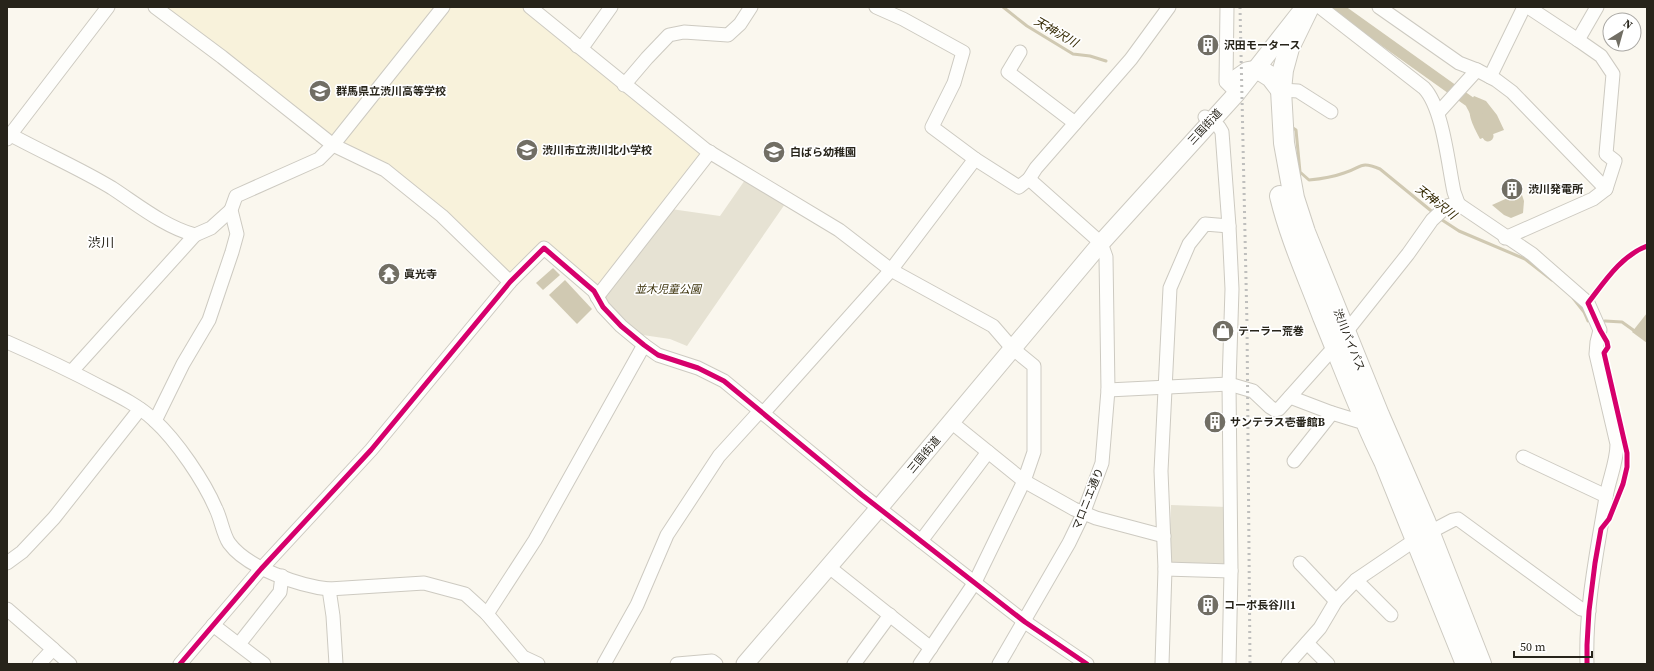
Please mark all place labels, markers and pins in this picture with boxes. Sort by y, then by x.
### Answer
building icon: 沢田モータース [1195,32,1221,58]
place label: 沢田モータース [1224,38,1300,53]
school or university icon: 群馬県立渋川高等学校 [307,78,333,104]
place label: 群馬県立渋川高等学校 [336,84,446,99]
school or university icon: 渋川市立渋川北小学校 [514,137,540,163]
school or university icon: 白ばら幼稚園 [761,139,787,165]
place label: 渋川市立渋川北小学校 [542,143,652,158]
place label: 白ばら幼稚園 [790,145,856,160]
building icon: 渋川発電所 [1499,176,1525,202]
place label: 渋川発電所 [1528,182,1583,197]
temple icon: 眞光寺 [376,261,402,287]
place label: 眞光寺 [404,267,437,282]
shop icon: テーラー荒巻 [1210,318,1236,344]
place label: テーラー荒巻 [1238,324,1304,339]
building icon: サンテラス壱番館B [1202,409,1228,435]
place label: サンテラス壱番館B [1230,415,1325,430]
building icon: コーポ長谷川1 [1195,592,1221,618]
place label: コーポ長谷川1 [1224,598,1296,613]

